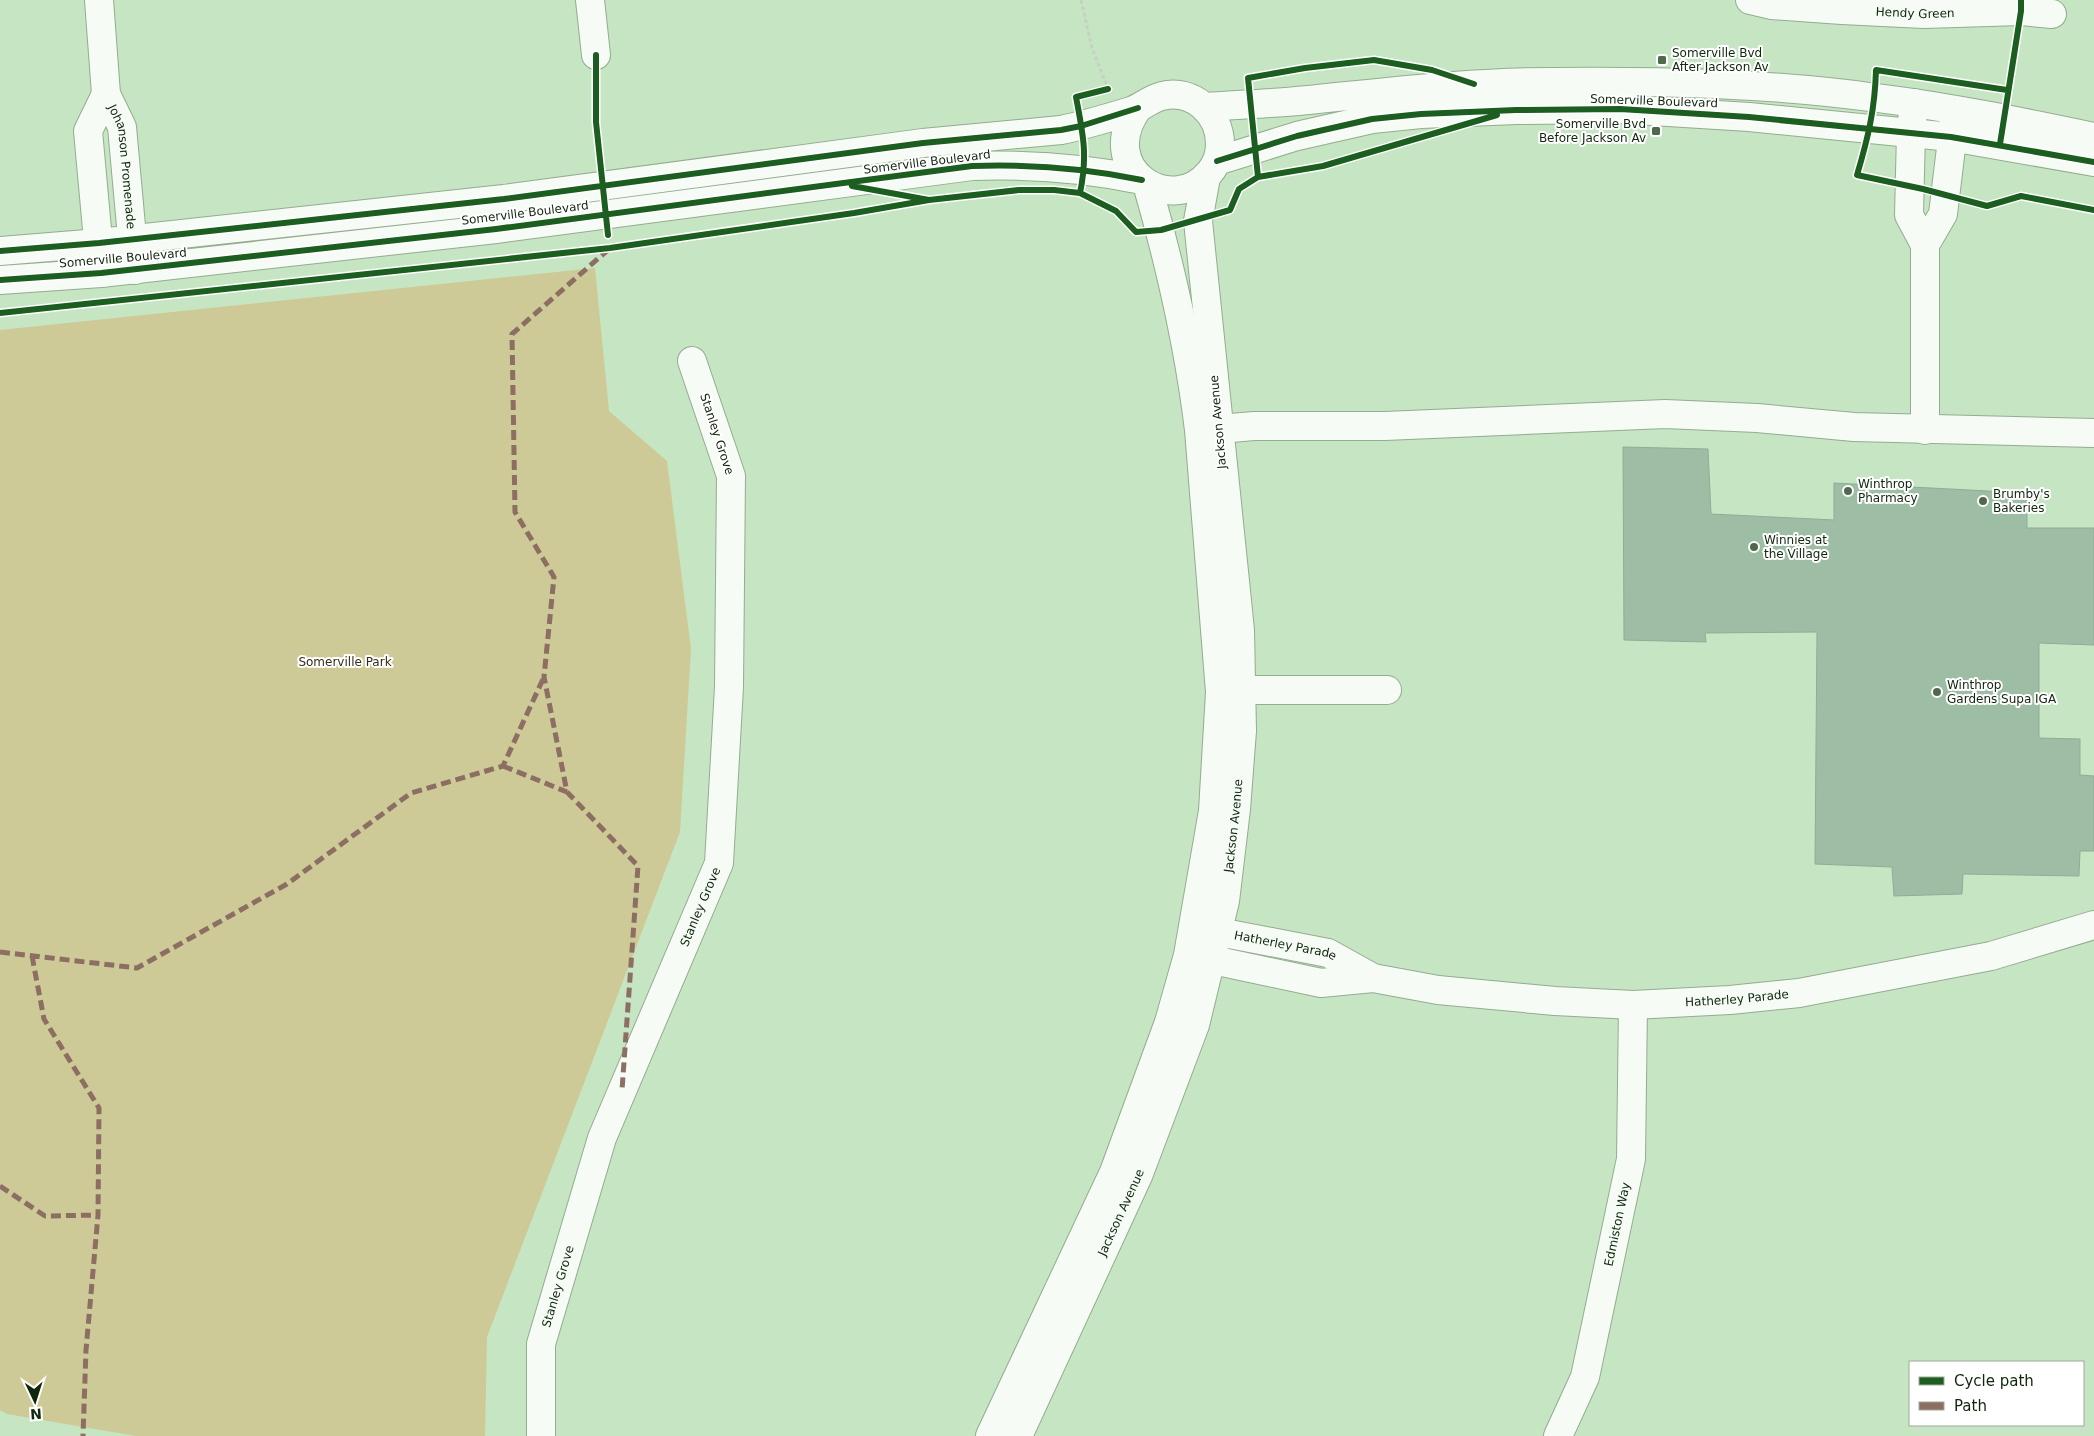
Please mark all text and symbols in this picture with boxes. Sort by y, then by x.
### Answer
street label: Hendy Green [1875,5,1955,21]
place label: Somerville Bvd After Jackson Av [1672,46,1769,74]
marker: Somerville Bvd After Jackson Av [1656,54,1668,66]
street label: Somerville Boulevard [1590,92,1718,110]
street label: Johanson Promenade [105,101,138,230]
place label: Somerville Bvd Before Jackson Av [1539,117,1646,145]
marker: Somerville Bvd Before Jackson Av [1650,125,1662,137]
street label: Somerville Boulevard [863,147,991,177]
street label: Somerville Boulevard [461,198,589,228]
street label: Somerville Boulevard [59,245,187,271]
street label: Jackson Avenue [1207,375,1229,470]
street label: Stanley Grove [697,392,737,476]
place label: Winthrop Pharmacy [1858,477,1918,505]
marker: Winthrop Pharmacy [1842,485,1854,497]
place label: Brumby's Bakeries [1993,487,2050,515]
marker: Brumby's Bakeries [1977,495,1989,507]
place label: Winnies at the Village [1764,533,1828,561]
marker: Winnies at the Village [1748,541,1760,553]
park label: Somerville Park [298,655,392,669]
place label: Winthrop Gardens Supa IGA [1947,678,2057,706]
marker: Winthrop Gardens Supa IGA [1931,686,1943,698]
street label: Jackson Avenue [1221,778,1245,874]
street label: Stanley Grove [677,865,723,949]
street label: Hatherley Parade [1233,928,1339,963]
street label: Hatherley Parade [1685,987,1790,1009]
street label: Jackson Avenue [1095,1167,1147,1259]
street label: Edmiston Way [1602,1181,1633,1268]
street label: Stanley Grove [539,1244,577,1329]
legend [1909,1361,2084,1426]
text: Cycle path [1954,1372,2034,1390]
north arrow [10,1376,60,1426]
text: Path [1954,1397,1987,1415]
text: N [30,1406,42,1422]

